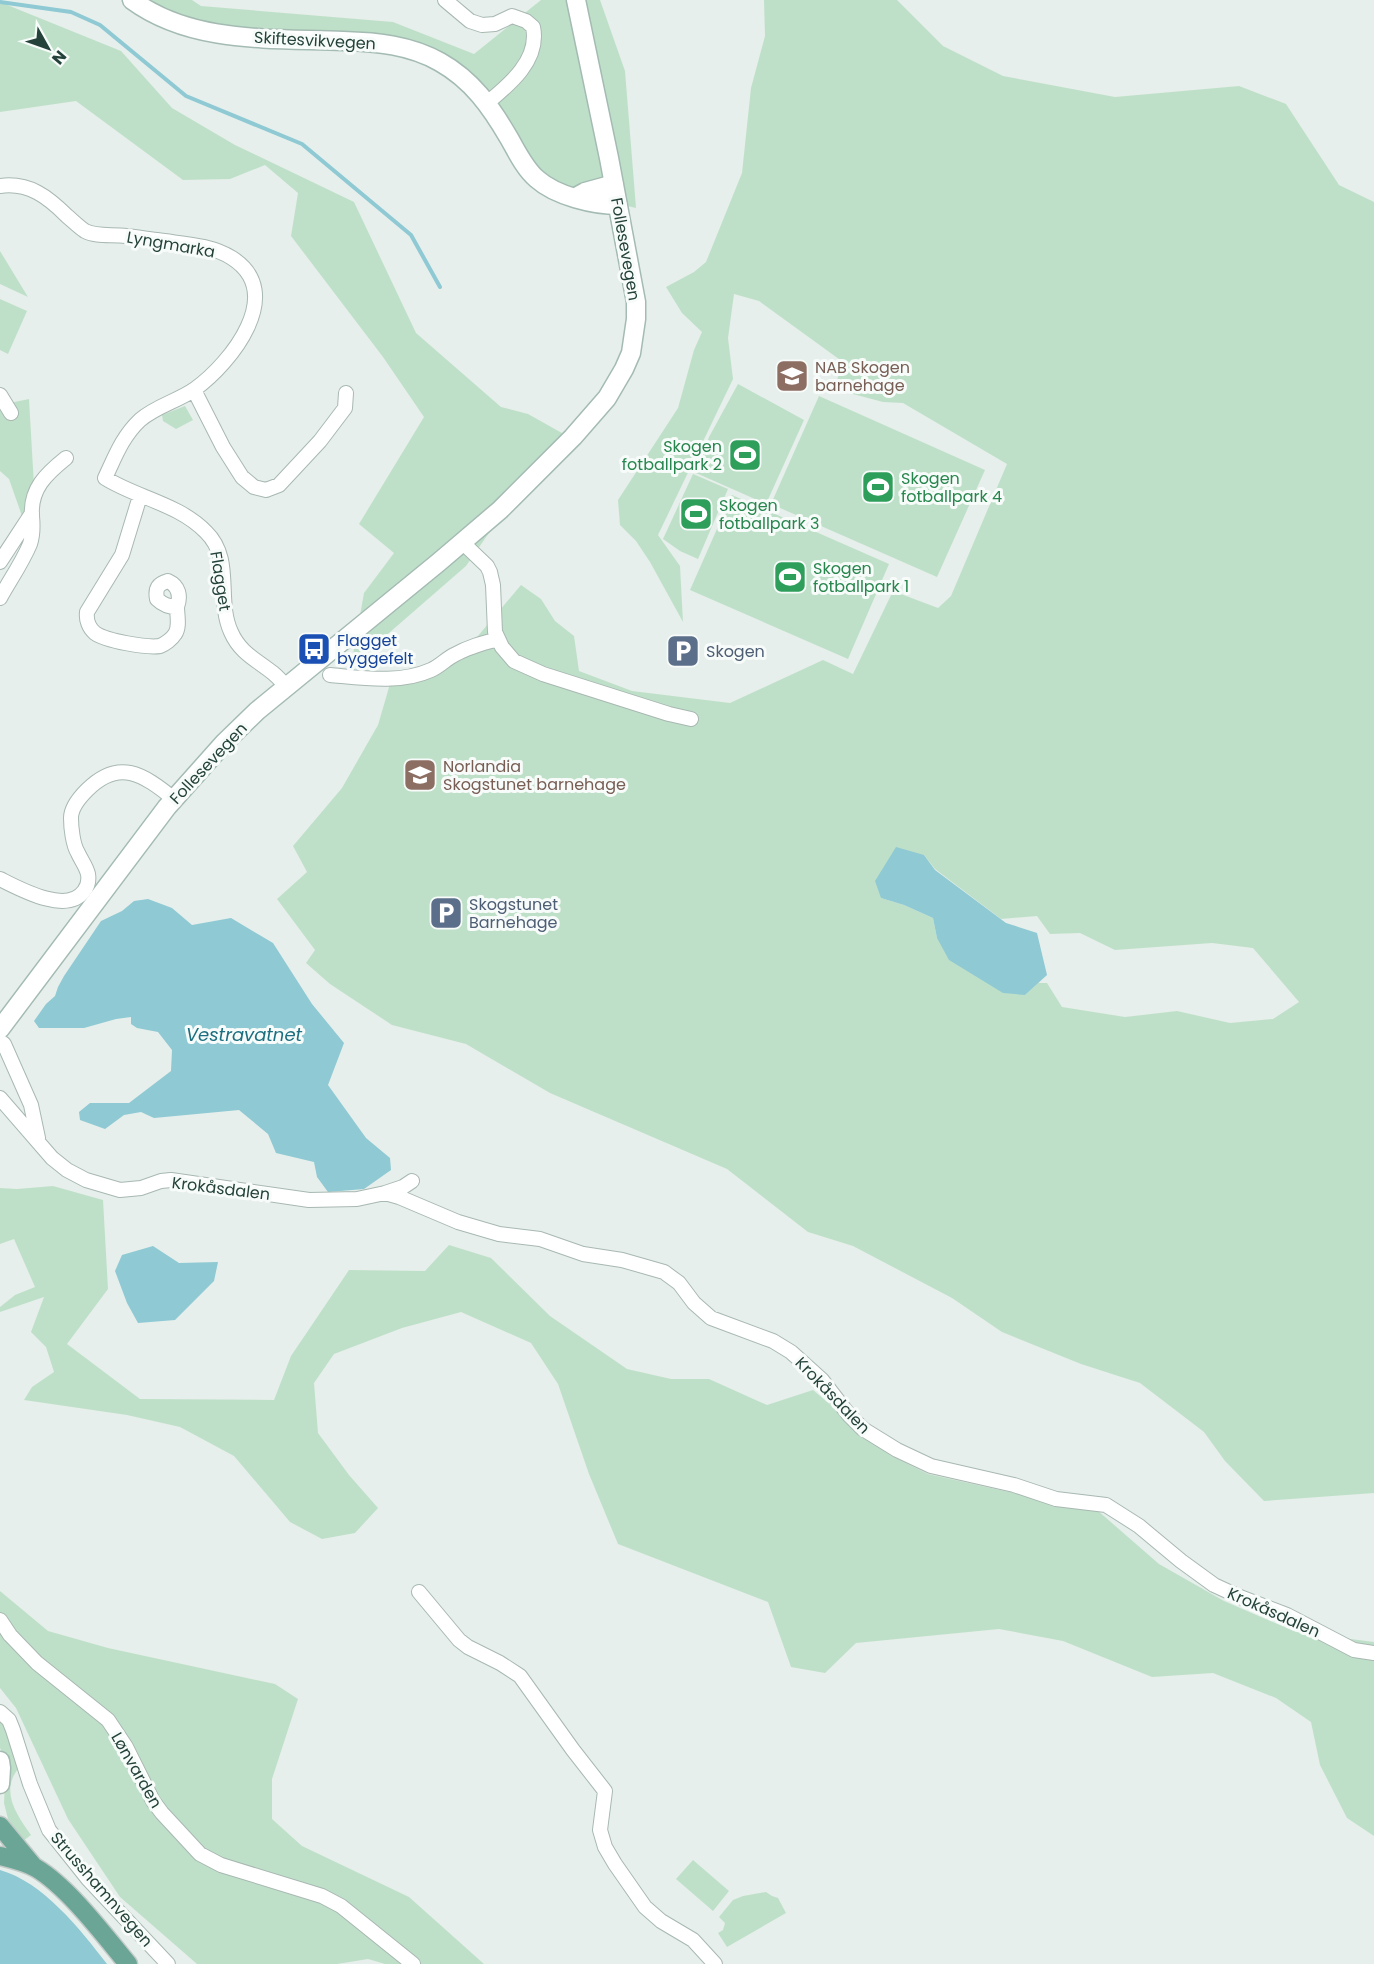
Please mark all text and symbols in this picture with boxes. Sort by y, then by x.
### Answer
north arrow [18,18,78,78]
street label: Skiftesvikvegen [253,26,376,55]
text: N [46,45,72,69]
street label: Follesevegen [605,196,646,302]
street label: Lyngmarka [125,225,217,264]
place label: NAB Skogen barnehage [815,356,910,397]
school or university icon: NAB Skogen barnehage [774,358,810,394]
place label: Skogen fotballpark 2 [622,435,722,476]
sports icon: Skogen fotballpark 2 [727,437,763,473]
place label: Skogen fotballpark 4 [901,467,1002,508]
sports icon: Skogen fotballpark 4 [860,469,896,505]
place label: Skogen fotballpark 3 [719,494,819,535]
sports icon: Skogen fotballpark 3 [678,496,714,532]
street label: Flagget [204,550,237,613]
place label: Skogen fotballpark 1 [813,557,909,598]
sports icon: Skogen fotballpark 1 [772,559,808,595]
place label: Flagget byggefelt [337,629,413,670]
bus stop icon: Flagget byggefelt [296,631,332,667]
parking icon: Skogen [665,633,701,669]
place label: Skogen [706,640,765,663]
street label: Follesevegen [164,717,252,809]
place label: Norlandia Skogstunet barnehage [443,755,626,796]
school or university icon: Norlandia Skogstunet barnehage [402,757,438,793]
place label: Skogstunet Barnehage [469,893,558,934]
parking icon: Skogstunet Barnehage [428,895,464,931]
water label: Vestravatnet [186,1022,303,1047]
street label: Krokåsdalen [170,1171,271,1206]
street label: Krokåsdalen [790,1352,875,1439]
street label: Krokåsdalen [1224,1582,1324,1643]
street label: Lønvarden [106,1728,168,1812]
street label: Strusshamnvegen [45,1827,158,1952]

